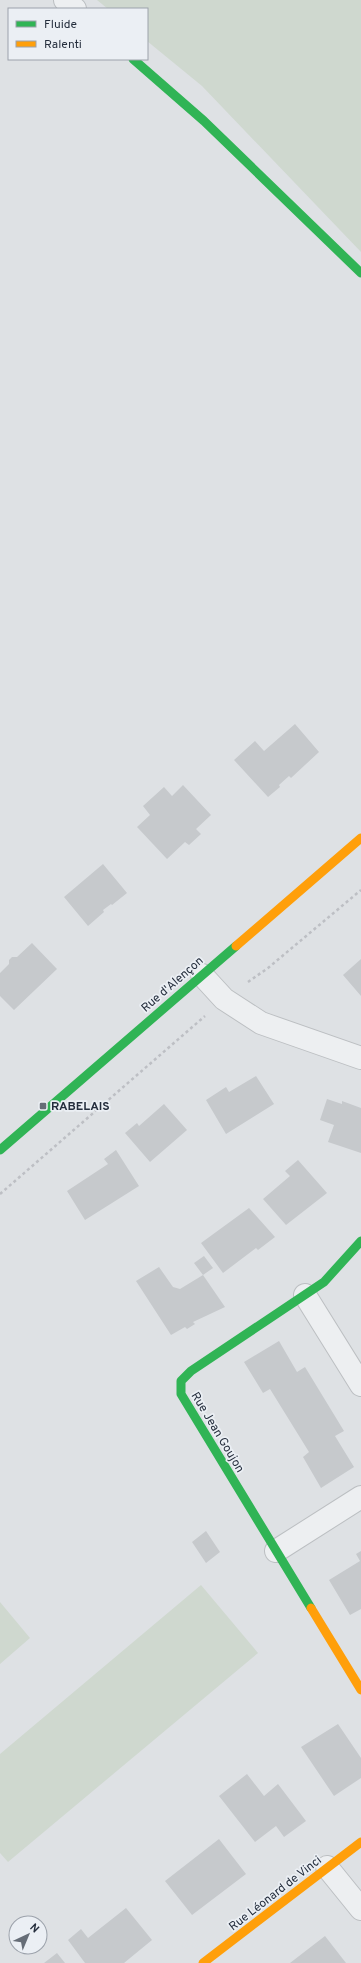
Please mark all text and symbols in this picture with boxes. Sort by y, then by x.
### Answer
legend [8,8,148,60]
text: Fluide [44,17,77,33]
text: Ralenti [44,37,82,53]
street label: Rue d'Alençon [138,953,207,1016]
place label: RABELAIS [51,1099,110,1115]
marker: RABELAIS [38,1101,48,1111]
street label: Rue Jean Goujon [187,1389,248,1476]
street label: Rue Léonard de Vinci [226,1853,325,1935]
north arrow [8,1915,48,1955]
text: N [27,1921,42,1936]

